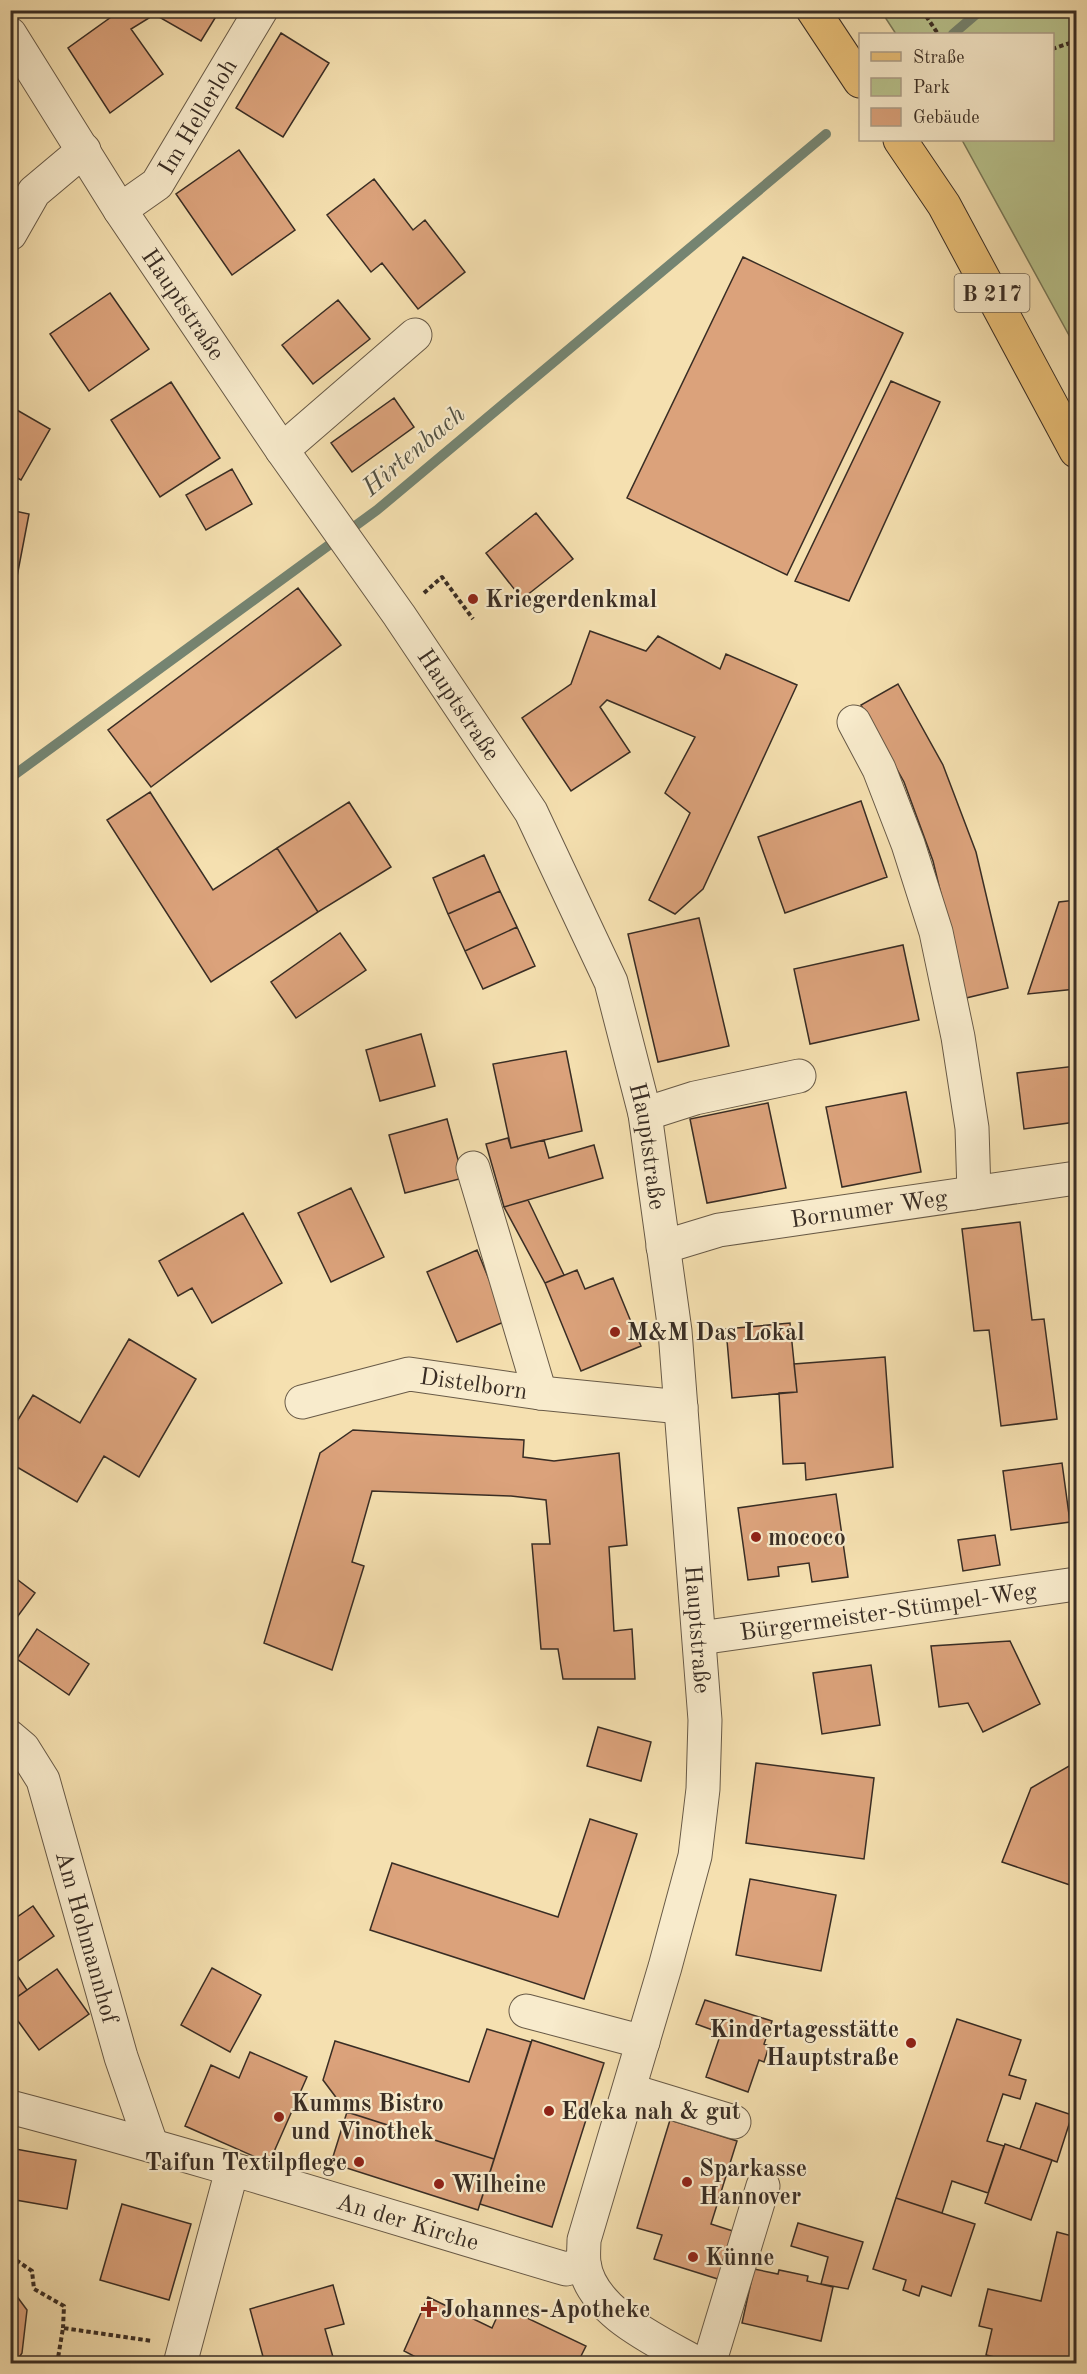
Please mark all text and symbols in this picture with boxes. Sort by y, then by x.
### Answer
legend [859,33,1054,141]
text: Straße [913,49,964,67]
street label: Im Hellerloh [155,55,243,180]
text: Park [913,79,950,97]
text: Gebäude [913,109,980,127]
street label: Hauptstraße [136,245,228,365]
road number: B 217 [954,274,1030,312]
water label: Hirtenbach [357,401,471,502]
place label: Kriegerdenkmal [485,589,657,613]
marker: Kriegerdenkmal [466,592,480,606]
street label: Hauptstraße [411,645,503,766]
street label: Hauptstraße [623,1080,668,1212]
street label: Bornumer Weg [789,1187,949,1233]
place label: M&M Das Lokal [627,1322,805,1346]
marker: M&M Das Lokal [608,1325,622,1339]
street label: Distelborn [418,1366,529,1405]
place label: mococo [768,1527,846,1551]
marker: mococo [749,1530,763,1544]
street label: Hauptstraße [679,1564,713,1695]
street label: Bürgermeister-Stümpel-Weg [738,1580,1038,1646]
street label: Am Hohmannhof [50,1849,121,2028]
place label: Kindertagesstätte Hauptstraße [709,2019,899,2071]
marker: Kindertagesstätte Hauptstraße [904,2036,918,2050]
place label: Kumms Bistro und Vinothek [291,2093,444,2145]
place label: Edeka nah & gut [561,2101,741,2125]
marker: Edeka nah & gut [542,2104,556,2118]
marker: Kumms Bistro und Vinothek [272,2110,286,2124]
place label: Taifun Textilpflege [145,2152,347,2176]
marker: Taifun Textilpflege [352,2155,366,2169]
place label: Sparkasse Hannover [699,2158,807,2210]
place label: Wilheine [451,2174,546,2198]
marker: Sparkasse Hannover [680,2175,694,2189]
marker: Wilheine [432,2177,446,2191]
street label: An der Kirche [333,2191,481,2256]
place label: Künne [705,2247,775,2271]
marker: Künne [686,2250,700,2264]
place label: Johannes-Apotheke [441,2299,650,2323]
marker: Johannes-Apotheke [422,2302,436,2316]

